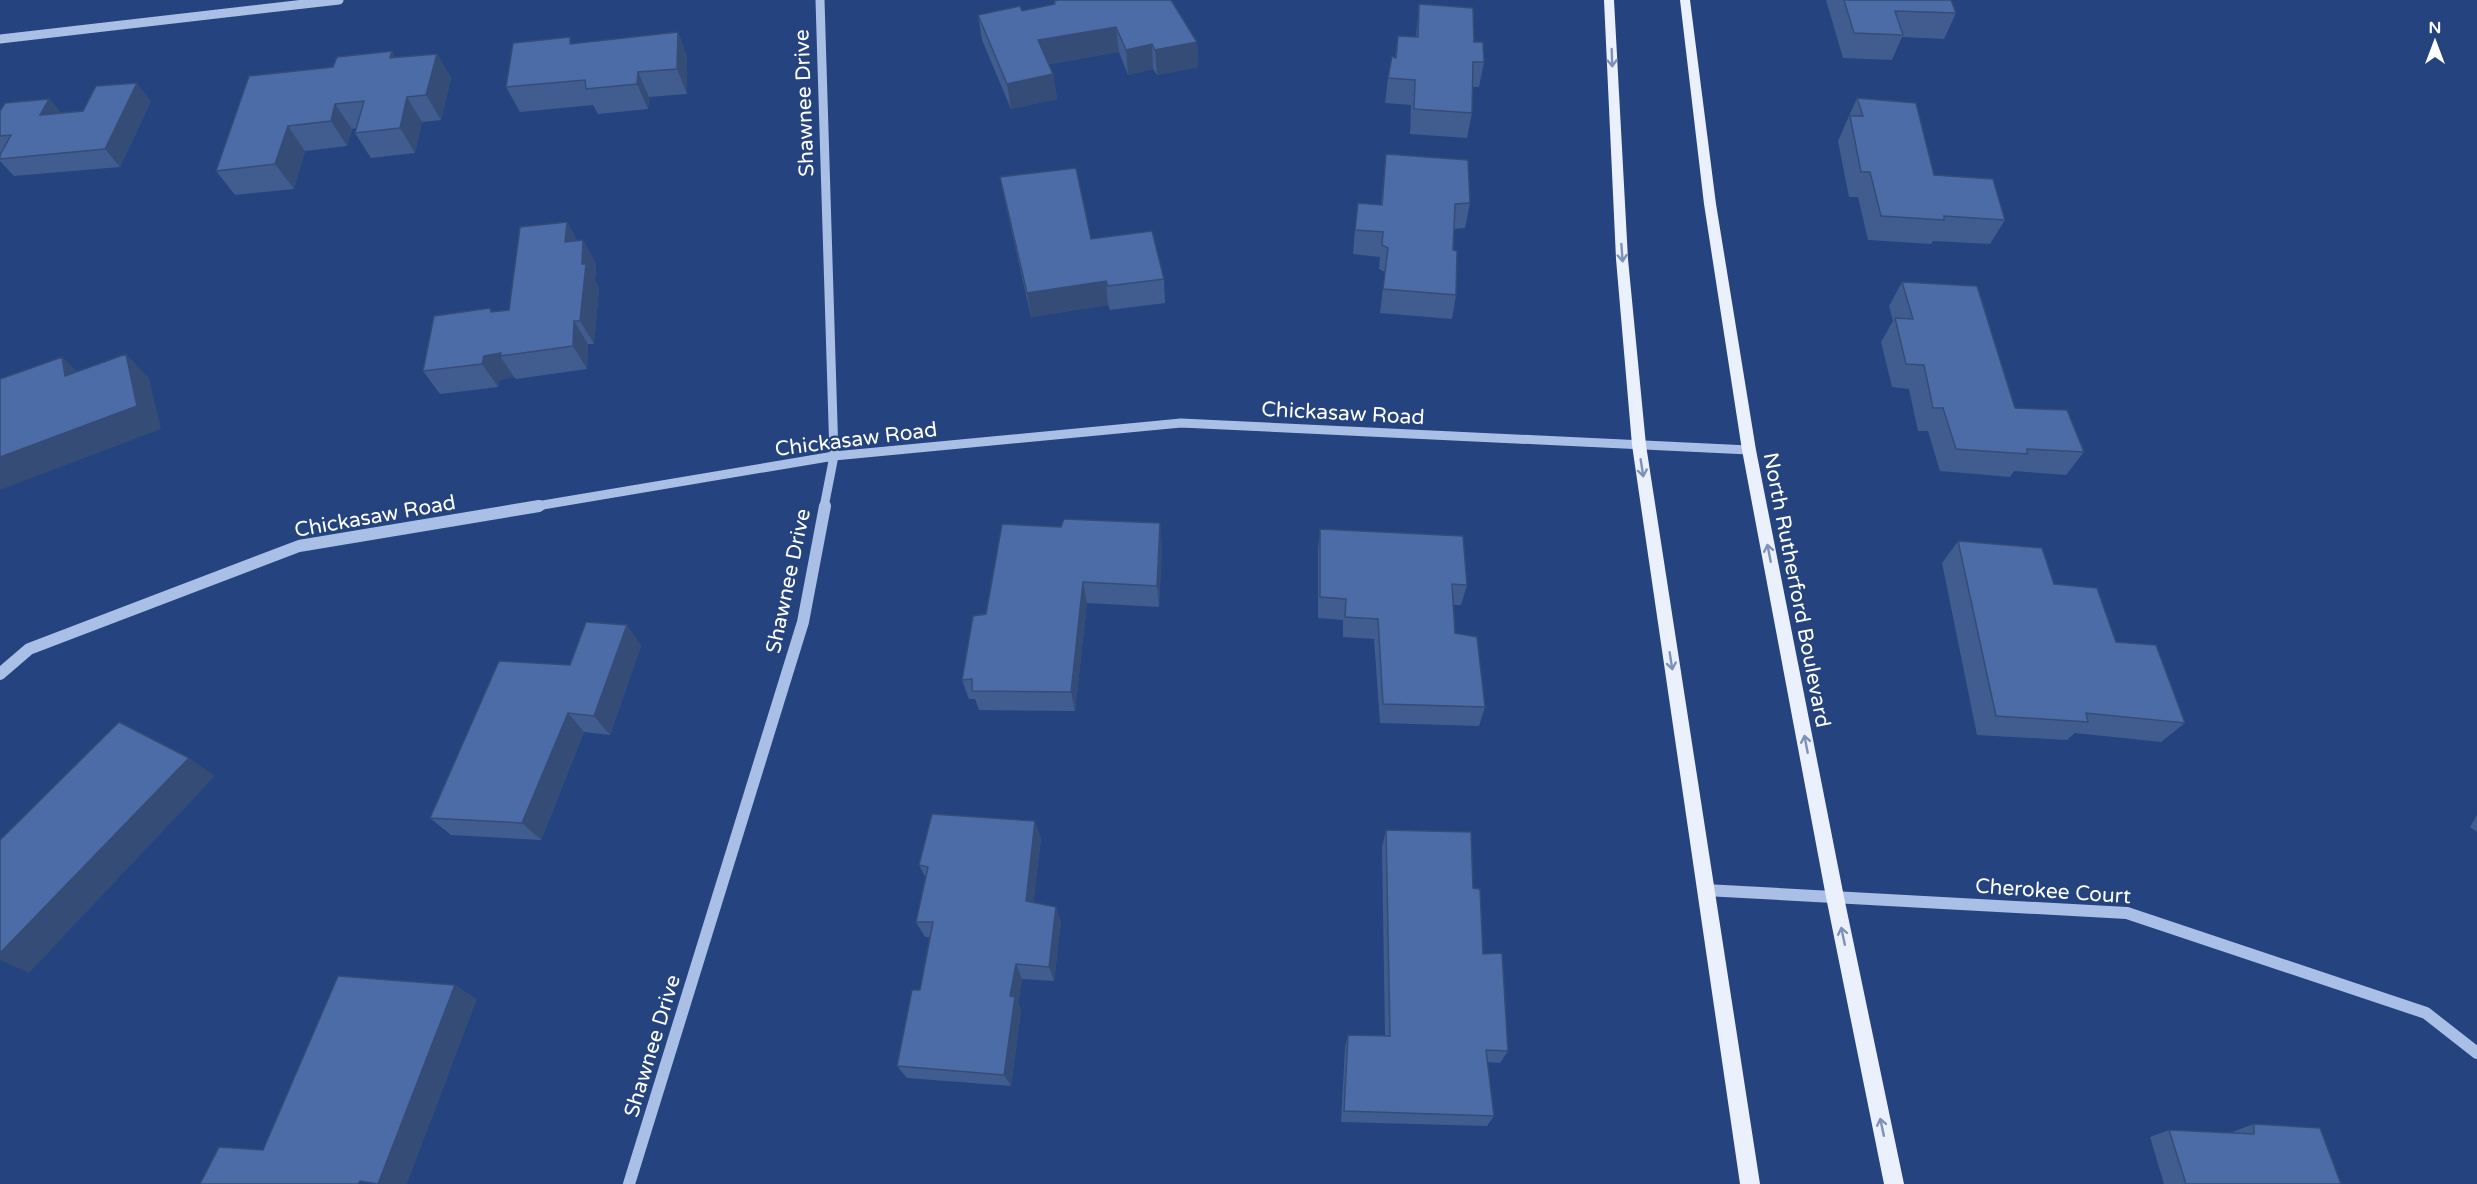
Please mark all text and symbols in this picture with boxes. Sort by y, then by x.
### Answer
north arrow [2405,12,2465,72]
text: N [2429,18,2441,38]
street label: Shawnee Drive [789,29,820,177]
one-way arrow [1606,48,1617,68]
one-way arrow [1617,243,1628,263]
street label: Chickasaw Road [1261,397,1425,430]
street label: Chickasaw Road [773,417,939,462]
street label: North Rutherford Boulevard [1758,450,1835,730]
one-way arrow [1637,458,1648,478]
street label: Chickasaw Road [292,490,458,543]
street label: Shawnee Drive [761,506,816,656]
one-way arrow [1763,543,1774,563]
one-way arrow [1666,651,1677,670]
one-way arrow [1800,735,1811,755]
street label: Cherokee Court [1974,874,2132,909]
one-way arrow [1837,926,1848,946]
street label: Shawnee Drive [619,972,686,1120]
one-way arrow [1876,1117,1887,1137]

